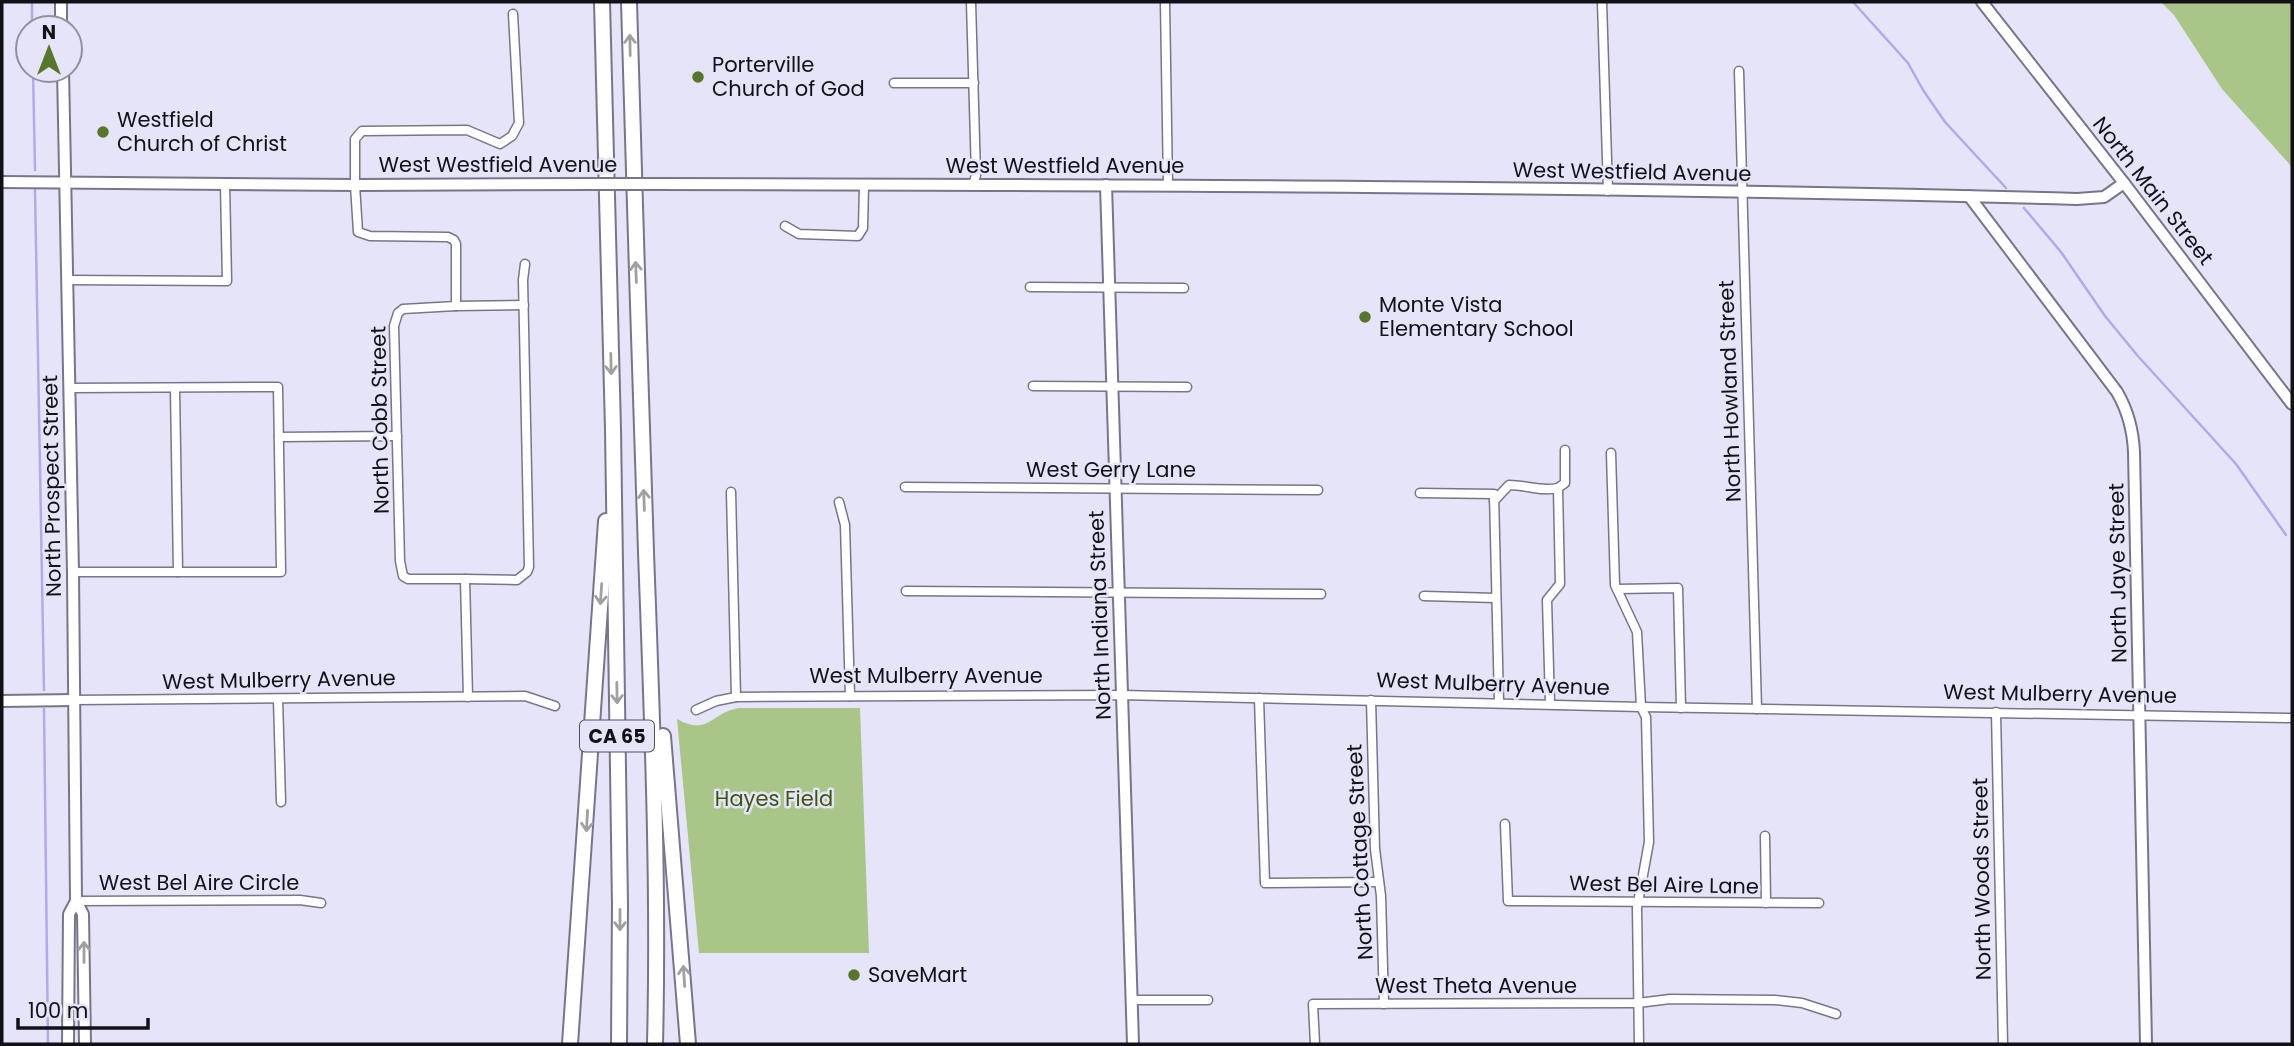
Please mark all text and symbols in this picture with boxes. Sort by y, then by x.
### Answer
north arrow [14,14,84,84]
text: N [42,19,56,46]
one-way arrow [624,34,637,57]
place label: Porterville Church of God [712,50,865,103]
marker: Porterville Church of God [690,69,706,85]
place label: Westfield Church of Christ [117,105,287,158]
street label: North Main Street [2086,111,2220,271]
marker: Westfield Church of Christ [95,124,111,140]
street label: West Westfield Avenue [379,150,617,179]
street label: West Westfield Avenue [946,151,1184,180]
street label: West Westfield Avenue [1512,155,1752,188]
one-way arrow [630,261,643,284]
street label: North Howland Street [1711,280,1748,502]
place label: Monte Vista Elementary School [1379,290,1574,343]
marker: Monte Vista Elementary School [1357,309,1373,325]
street label: North Cobb Street [363,326,396,514]
one-way arrow [605,352,618,375]
street label: North Prospect Street [35,375,68,597]
street label: West Gerry Lane [1026,455,1196,484]
street label: North Jaye Street [2101,483,2134,663]
one-way arrow [638,488,651,511]
street label: North Indiana Street [1081,510,1118,720]
one-way arrow [594,583,607,605]
street label: West Mulberry Avenue [809,661,1043,690]
street label: West Mulberry Avenue [162,663,396,696]
street label: West Mulberry Avenue [1376,665,1610,702]
street label: West Mulberry Avenue [1943,677,2177,710]
one-way arrow [610,681,623,704]
road number: CA 65 [580,720,654,751]
street label: North Cottage Street [1339,743,1380,961]
street label: North Woods Street [1965,778,1998,980]
park label: Hayes Field [715,784,833,813]
one-way arrow [580,810,593,833]
street label: West Bel Aire Circle [99,868,299,897]
street label: West Bel Aire Lane [1569,868,1759,901]
one-way arrow [613,909,627,932]
one-way arrow [77,940,90,963]
place label: SaveMart [868,960,967,989]
one-way arrow [677,965,690,988]
marker: SaveMart [846,967,862,983]
street label: West Theta Avenue [1375,971,1577,1000]
scale bar [18,986,147,1030]
text: 100 m [28,996,88,1025]

